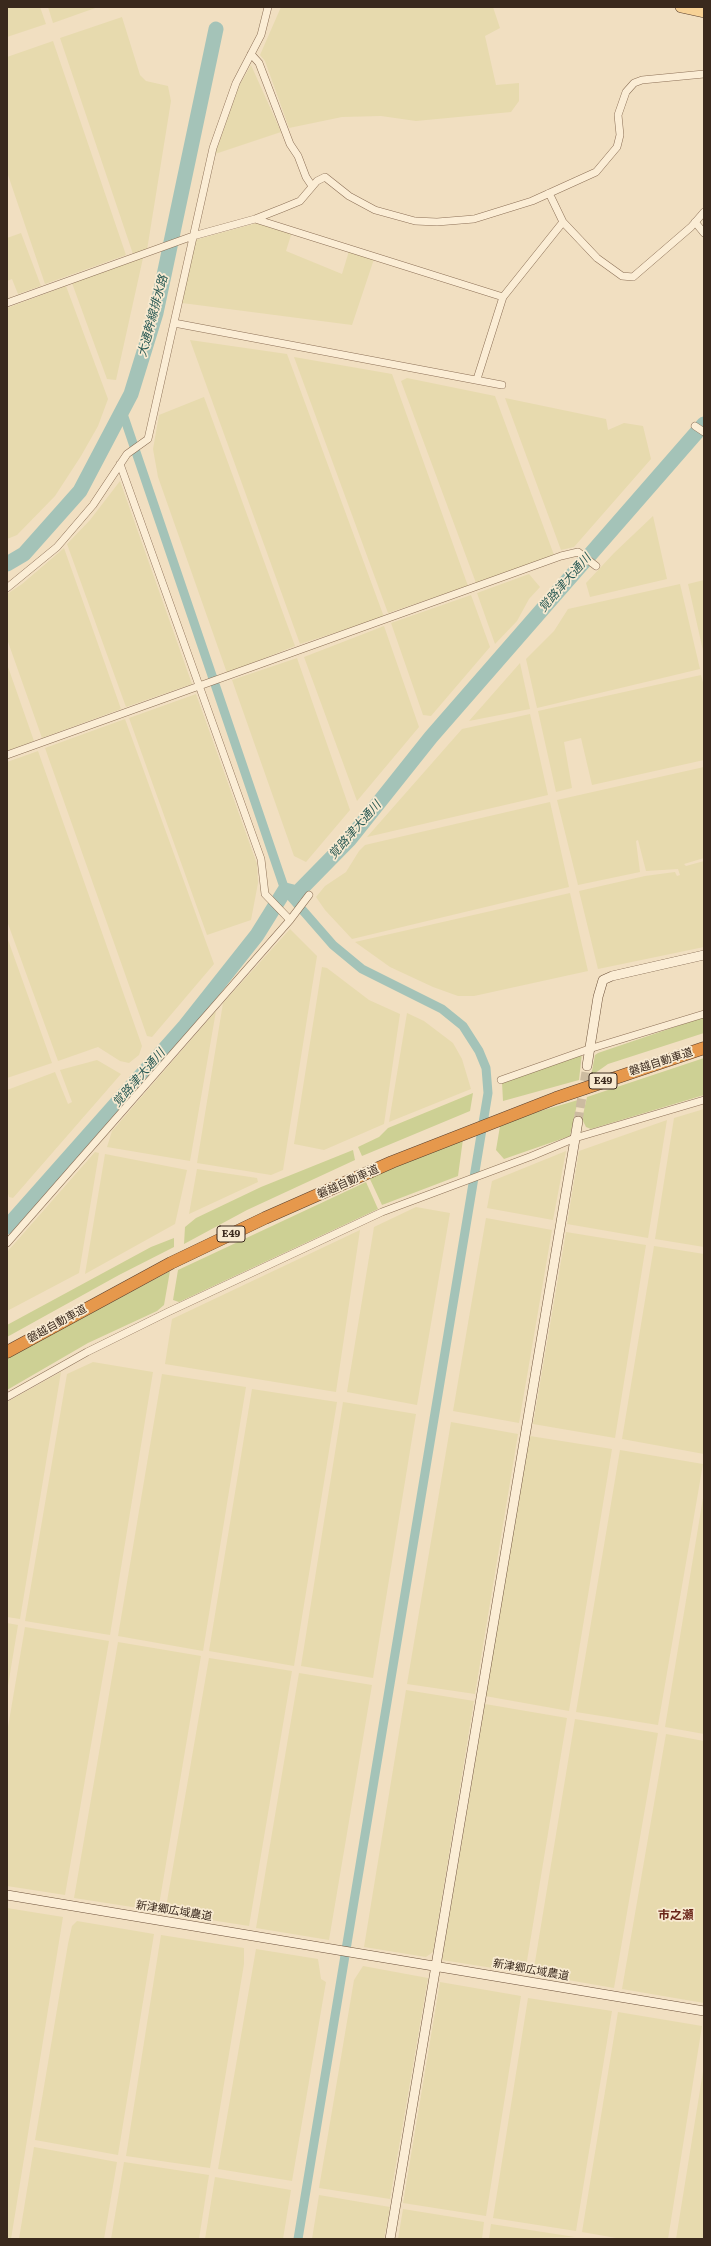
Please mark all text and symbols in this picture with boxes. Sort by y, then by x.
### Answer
water label: 大通幹線排水路 [135,274,171,358]
water label: 覚路津大通川 [536,551,594,615]
water label: 覚路津大通川 [326,798,384,862]
water label: 覚路津大通川 [110,1046,168,1110]
street label: 磐越自動車道 [628,1046,694,1078]
road number: E49 [589,1073,617,1089]
street label: 磐越自動車道 [315,1163,381,1201]
road number: E49 [217,1226,245,1242]
street label: 磐越自動車道 [25,1302,89,1346]
street label: 新津郷広域農道 [135,1898,213,1924]
district label: 市之瀬 [658,1908,694,1922]
street label: 新津郷広域農道 [492,1957,570,1983]

